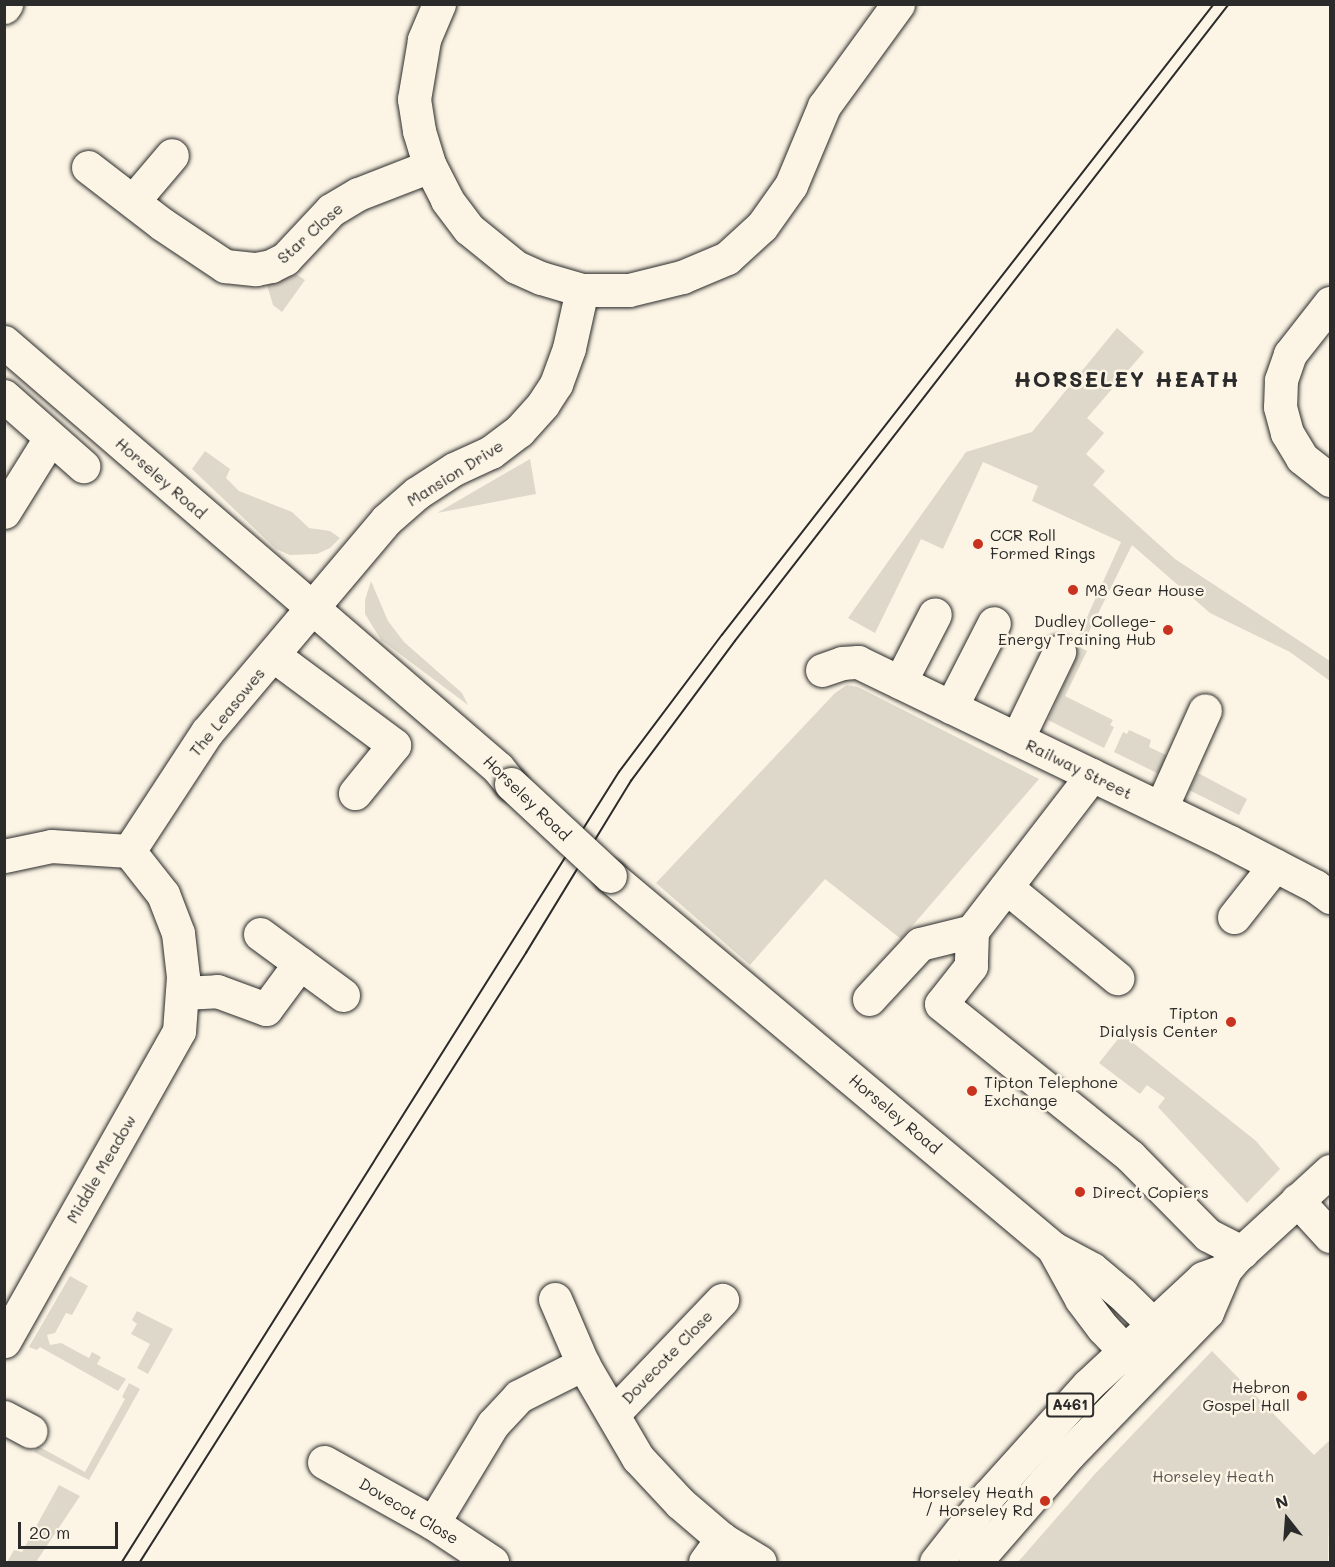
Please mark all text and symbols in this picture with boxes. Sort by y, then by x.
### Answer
street label: Star Close [273,199,347,267]
district label: HORSELEY HEATH [1014,366,1240,392]
street label: Horseley Road [112,433,210,523]
street label: Mansion Drive [403,436,507,510]
place label: CCR Roll Formed Rings [990,525,1095,563]
marker: CCR Roll Formed Rings [971,537,985,551]
place label: M8 Gear House [1085,580,1205,600]
marker: M8 Gear House [1066,583,1080,597]
place label: Dudley College- Energy Training Hub [998,611,1156,649]
marker: Dudley College- Energy Training Hub [1161,623,1175,637]
street label: The Leasowes [185,664,269,760]
street label: Railway Street [1023,735,1135,803]
street label: Horseley Road [479,752,575,844]
place label: Tipton Dialysis Center [1099,1003,1218,1041]
marker: Tipton Dialysis Center [1222,1013,1240,1031]
street label: Horseley Road [845,1070,945,1158]
place label: Tipton Telephone Exchange [984,1072,1118,1110]
marker: Tipton Telephone Exchange [965,1084,979,1098]
street label: Middle Meadow [62,1112,140,1226]
place label: Direct Copiers [1092,1182,1209,1202]
marker: Direct Copiers [1073,1185,1087,1199]
street label: Dovecote Close [618,1306,716,1408]
place label: Hebron Gospel Hall [1203,1377,1290,1415]
marker: Hebron Gospel Hall [1295,1389,1309,1403]
road number: A461 [1046,1393,1094,1417]
park label: Horseley Heath [1152,1466,1274,1486]
street label: Dovecot Close [356,1474,462,1548]
place label: Horseley Heath / Horseley Rd [912,1482,1033,1520]
north arrow [1257,1489,1317,1549]
text: N [1273,1489,1290,1513]
marker: Horseley Heath / Horseley Rd [1038,1494,1052,1508]
scale bar [21,1510,122,1548]
text: 20 m [29,1520,70,1544]

